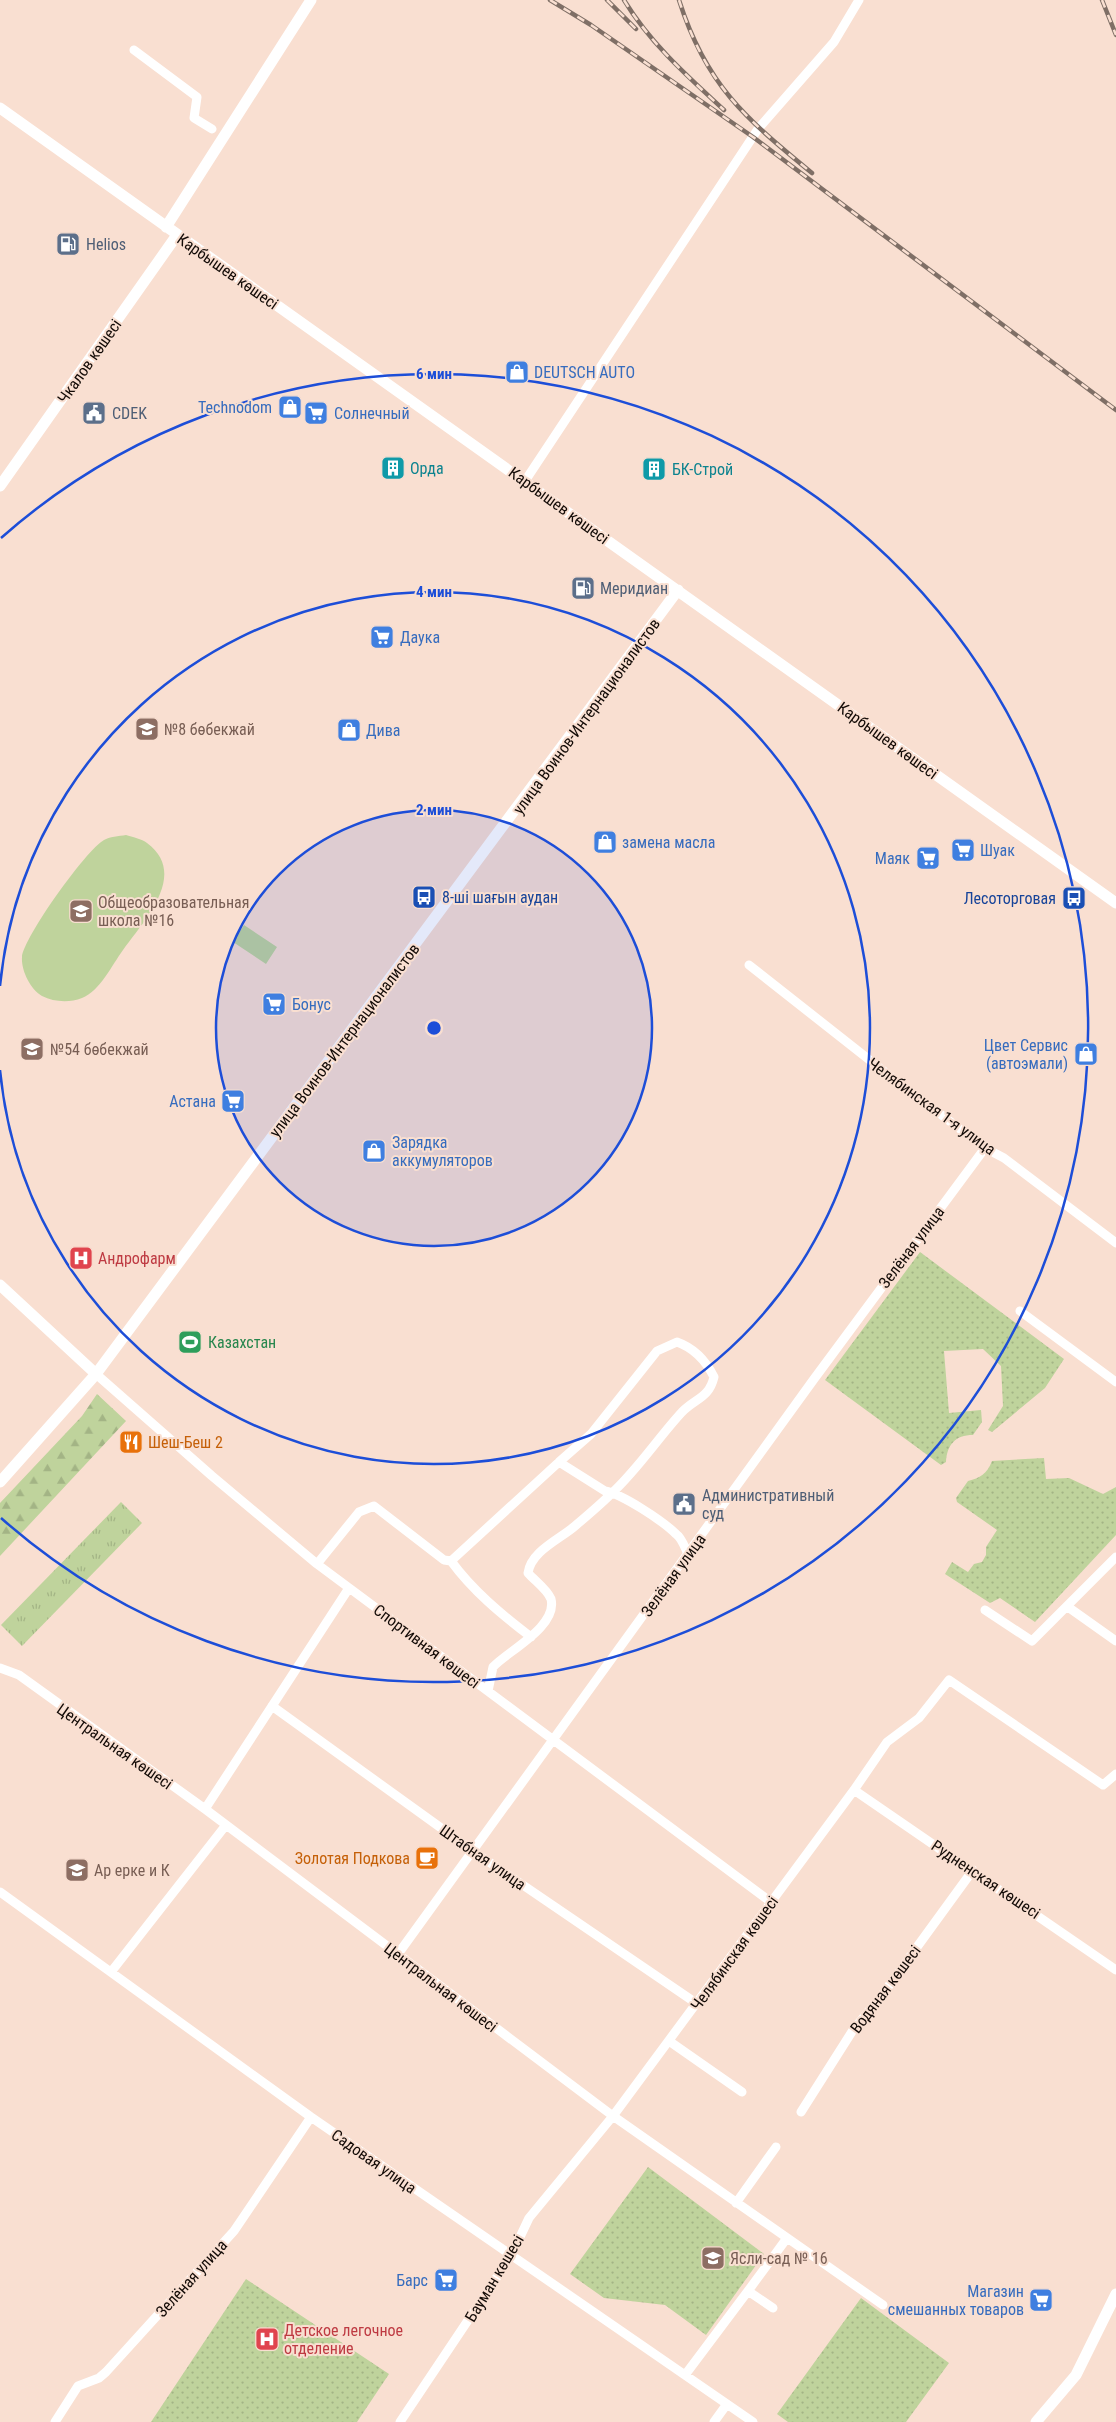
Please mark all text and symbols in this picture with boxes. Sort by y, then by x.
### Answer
street label: Карбышев көшесі [174,229,282,313]
fuel station icon: Helios [55,231,81,257]
place label: Helios [86,235,126,254]
street label: Чкалов көшесі [53,316,125,407]
shop icon: DEUTSCH AUTO [504,359,530,385]
place label: DEUTSCH AUTO [534,363,635,382]
text: 6 мин [416,365,452,383]
shop icon: Technodom [277,394,303,420]
place label: Technodom [198,398,272,417]
public building icon: CDEK [81,400,107,426]
supermarket icon: Солнечный [303,400,329,426]
place label: CDEK [112,404,147,423]
place label: Солнечный [334,404,410,423]
building icon: Орда [380,455,406,481]
building icon: БК-Строй [641,456,667,482]
place label: Орда [410,459,444,478]
place label: БК-Строй [672,460,733,479]
street label: Карбышев көшесі [505,463,612,548]
fuel station icon: Меридиан [570,575,596,601]
place label: Меридиан [600,579,668,598]
text: 4 мин [416,583,452,601]
street label: улица Воинов-Интернационалистов [509,615,664,818]
supermarket icon: Даука [369,624,395,650]
place label: Даука [400,628,440,647]
street label: Карбышев көшесі [834,698,941,783]
school or university icon: №8 бөбекжай [134,716,160,742]
shop icon: Дива [336,717,362,743]
place label: №8 бөбекжай [164,720,255,739]
place label: Дива [366,721,400,740]
text: 2 мин [416,801,452,819]
shop icon: замена масла [592,829,618,855]
place label: замена масла [622,833,715,852]
supermarket icon: Шуак [950,837,976,863]
place label: Шуак [980,841,1015,860]
supermarket icon: Маяк [915,845,941,871]
place label: Маяк [875,849,910,868]
bus stop icon: 8-ші шағын аудан [411,884,437,910]
bus stop icon: Лесоторговая [1061,885,1087,911]
place label: 8-ші шағын аудан [442,888,558,907]
place label: Лесоторговая [964,889,1056,908]
place label: Общеобразовательная школа №16 [98,893,249,930]
school or university icon: Общеобразовательная школа №16 [68,898,94,924]
street label: улица Воинов-Интернационалистов [265,940,423,1141]
supermarket icon: Бонус [261,991,287,1017]
place label: Бонус [292,995,331,1014]
centre of rings [425,1019,443,1037]
school or university icon: №54 бөбекжай [19,1036,45,1062]
place label: Цвет Сервис (автоэмали) [984,1036,1068,1073]
place label: №54 бөбекжай [50,1040,149,1059]
shop icon: Цвет Сервис (автоэмали) [1073,1041,1099,1067]
street label: Челябинская 1-я улица [864,1054,999,1159]
supermarket icon: Астана [220,1088,246,1114]
place label: Астана [169,1092,216,1111]
place label: Зарядка аккумуляторов [392,1133,493,1170]
shop icon: Зарядка аккумуляторов [361,1138,387,1164]
street label: Зелёная улица [875,1203,948,1292]
hospital icon: Андрофарм [68,1245,94,1271]
place label: Андрофарм [98,1249,176,1268]
sports icon: Казахстан [177,1329,203,1355]
place label: Казахстан [208,1333,276,1352]
restaurant icon: Шеш-Беш 2 [118,1429,144,1455]
place label: Шеш-Беш 2 [148,1433,223,1452]
place label: Административный суд [702,1486,834,1523]
public building icon: Административный суд [671,1491,697,1517]
street label: Зелёная улица [637,1530,710,1620]
street label: Спортивная көшесі [370,1600,484,1693]
street label: Центральная көшесі [53,1699,176,1793]
street label: Штабная улица [436,1821,529,1894]
street label: Рудненская көшесі [928,1836,1044,1923]
cafe icon: Золотая Подкова [414,1845,440,1871]
place label: Золотая Подкова [295,1849,410,1868]
school or university icon: Ар ерке и К [64,1857,90,1883]
place label: Ар ерке и К [94,1861,170,1880]
street label: Челябинская көшесі [687,1893,782,2014]
street label: Центральная көшесі [380,1939,501,2036]
street label: Водяная көшесі [846,1942,925,2037]
street label: Садовая улица [328,2125,420,2198]
street label: Бауман көшесі [461,2231,528,2325]
street label: Зелёная улица [152,2236,231,2321]
school or university icon: Ясли-сад № 16 [700,2245,726,2271]
place label: Ясли-сад № 16 [730,2249,828,2268]
supermarket icon: Барс [433,2267,459,2293]
place label: Барс [396,2271,428,2290]
place label: Магазин смешанных товаров [888,2282,1024,2319]
supermarket icon: Магазин смешанных товаров [1028,2287,1054,2313]
place label: Детское легочное отделение [284,2321,403,2358]
hospital icon: Детское легочное отделение [254,2326,280,2352]

